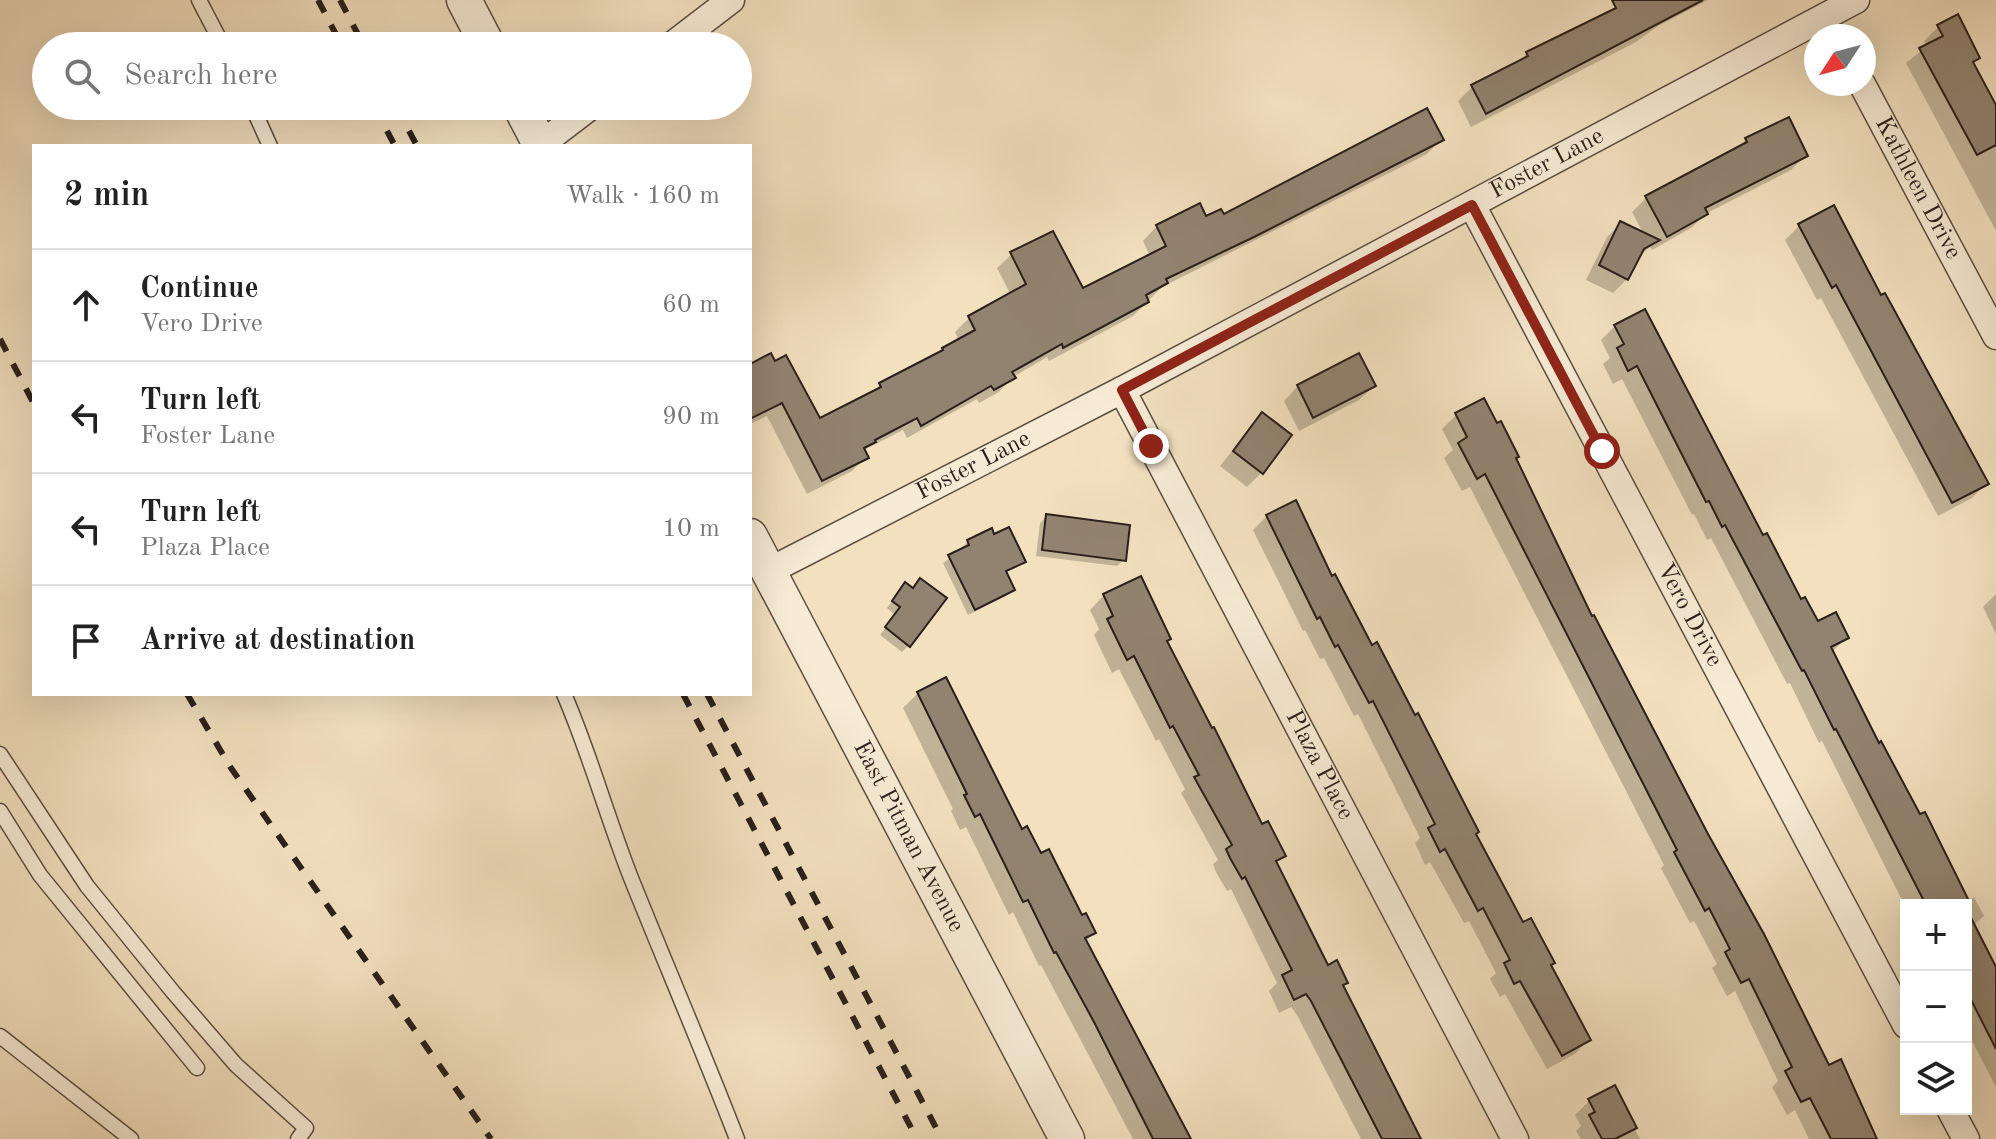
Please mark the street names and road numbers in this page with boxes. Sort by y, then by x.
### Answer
street label: Kathleen Drive [1870,113,1965,263]
street label: Foster Lane [1486,124,1608,204]
street label: Foster Lane [913,427,1035,505]
street label: Vero Drive [1652,559,1726,671]
street label: Plaza Place [1280,707,1358,824]
street label: East Pitman Avenue [848,737,968,936]

